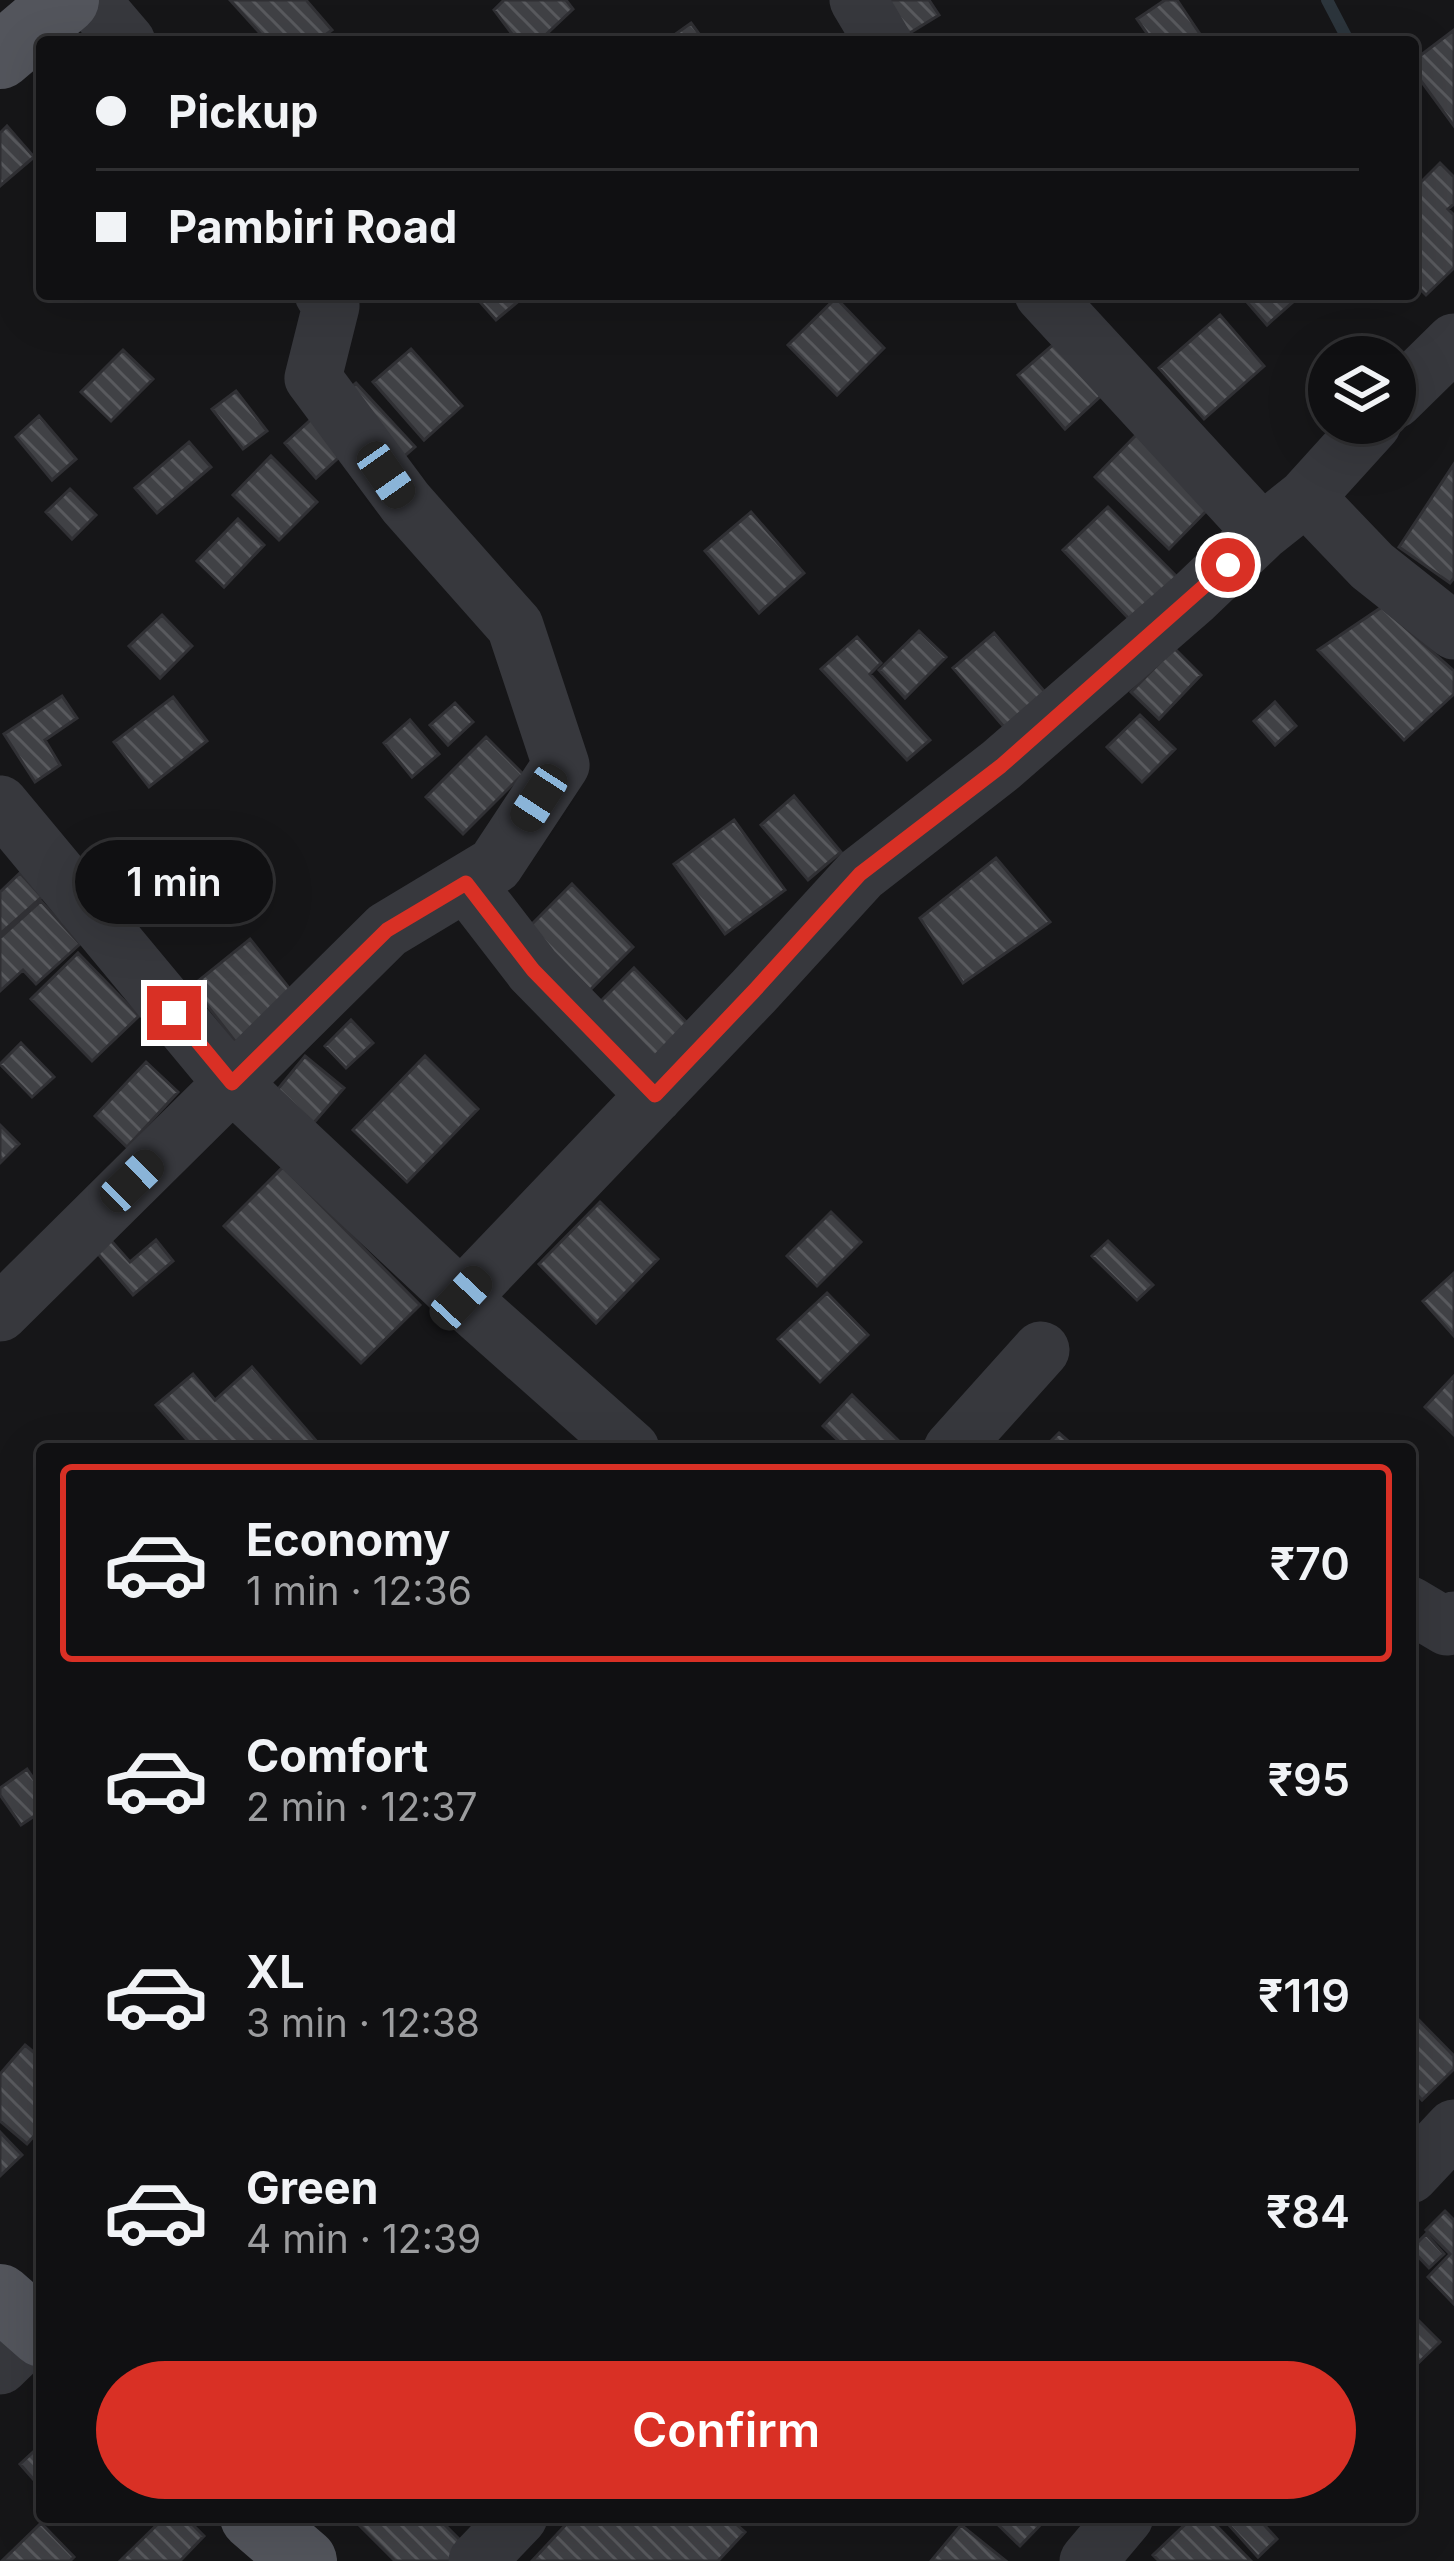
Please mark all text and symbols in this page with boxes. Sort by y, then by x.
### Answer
text: Pickup [168,84,318,139]
text: Pambiri Road [168,199,457,254]
map controls [1308,336,1416,444]
button: layers [1308,336,1416,444]
car [351,435,421,515]
route start [1201,538,1255,592]
car [504,758,574,838]
callout: 1 min [75,839,273,923]
text: 1 min [126,858,222,905]
route end [147,986,201,1040]
car [94,1143,170,1219]
car [423,1259,499,1337]
icon: car [102,1509,210,1617]
text: Economy [246,1512,450,1567]
text: ₹70 [1270,1536,1350,1591]
text: 1 min · 12:36 [246,1567,472,1614]
icon: car [102,1725,210,1833]
text: Comfort [246,1728,428,1783]
text: ₹95 [1268,1752,1350,1807]
text: 2 min · 12:37 [246,1783,478,1830]
icon: car [102,1941,210,2049]
text: XL [246,1944,305,1999]
text: ₹119 [1258,1968,1350,2023]
text: 3 min · 12:38 [246,1999,480,2046]
icon: car [102,2157,210,2265]
text: Green [246,2160,379,2215]
text: ₹84 [1266,2184,1350,2239]
text: 4 min · 12:39 [246,2215,481,2262]
button: Confirm [96,2361,1356,2499]

